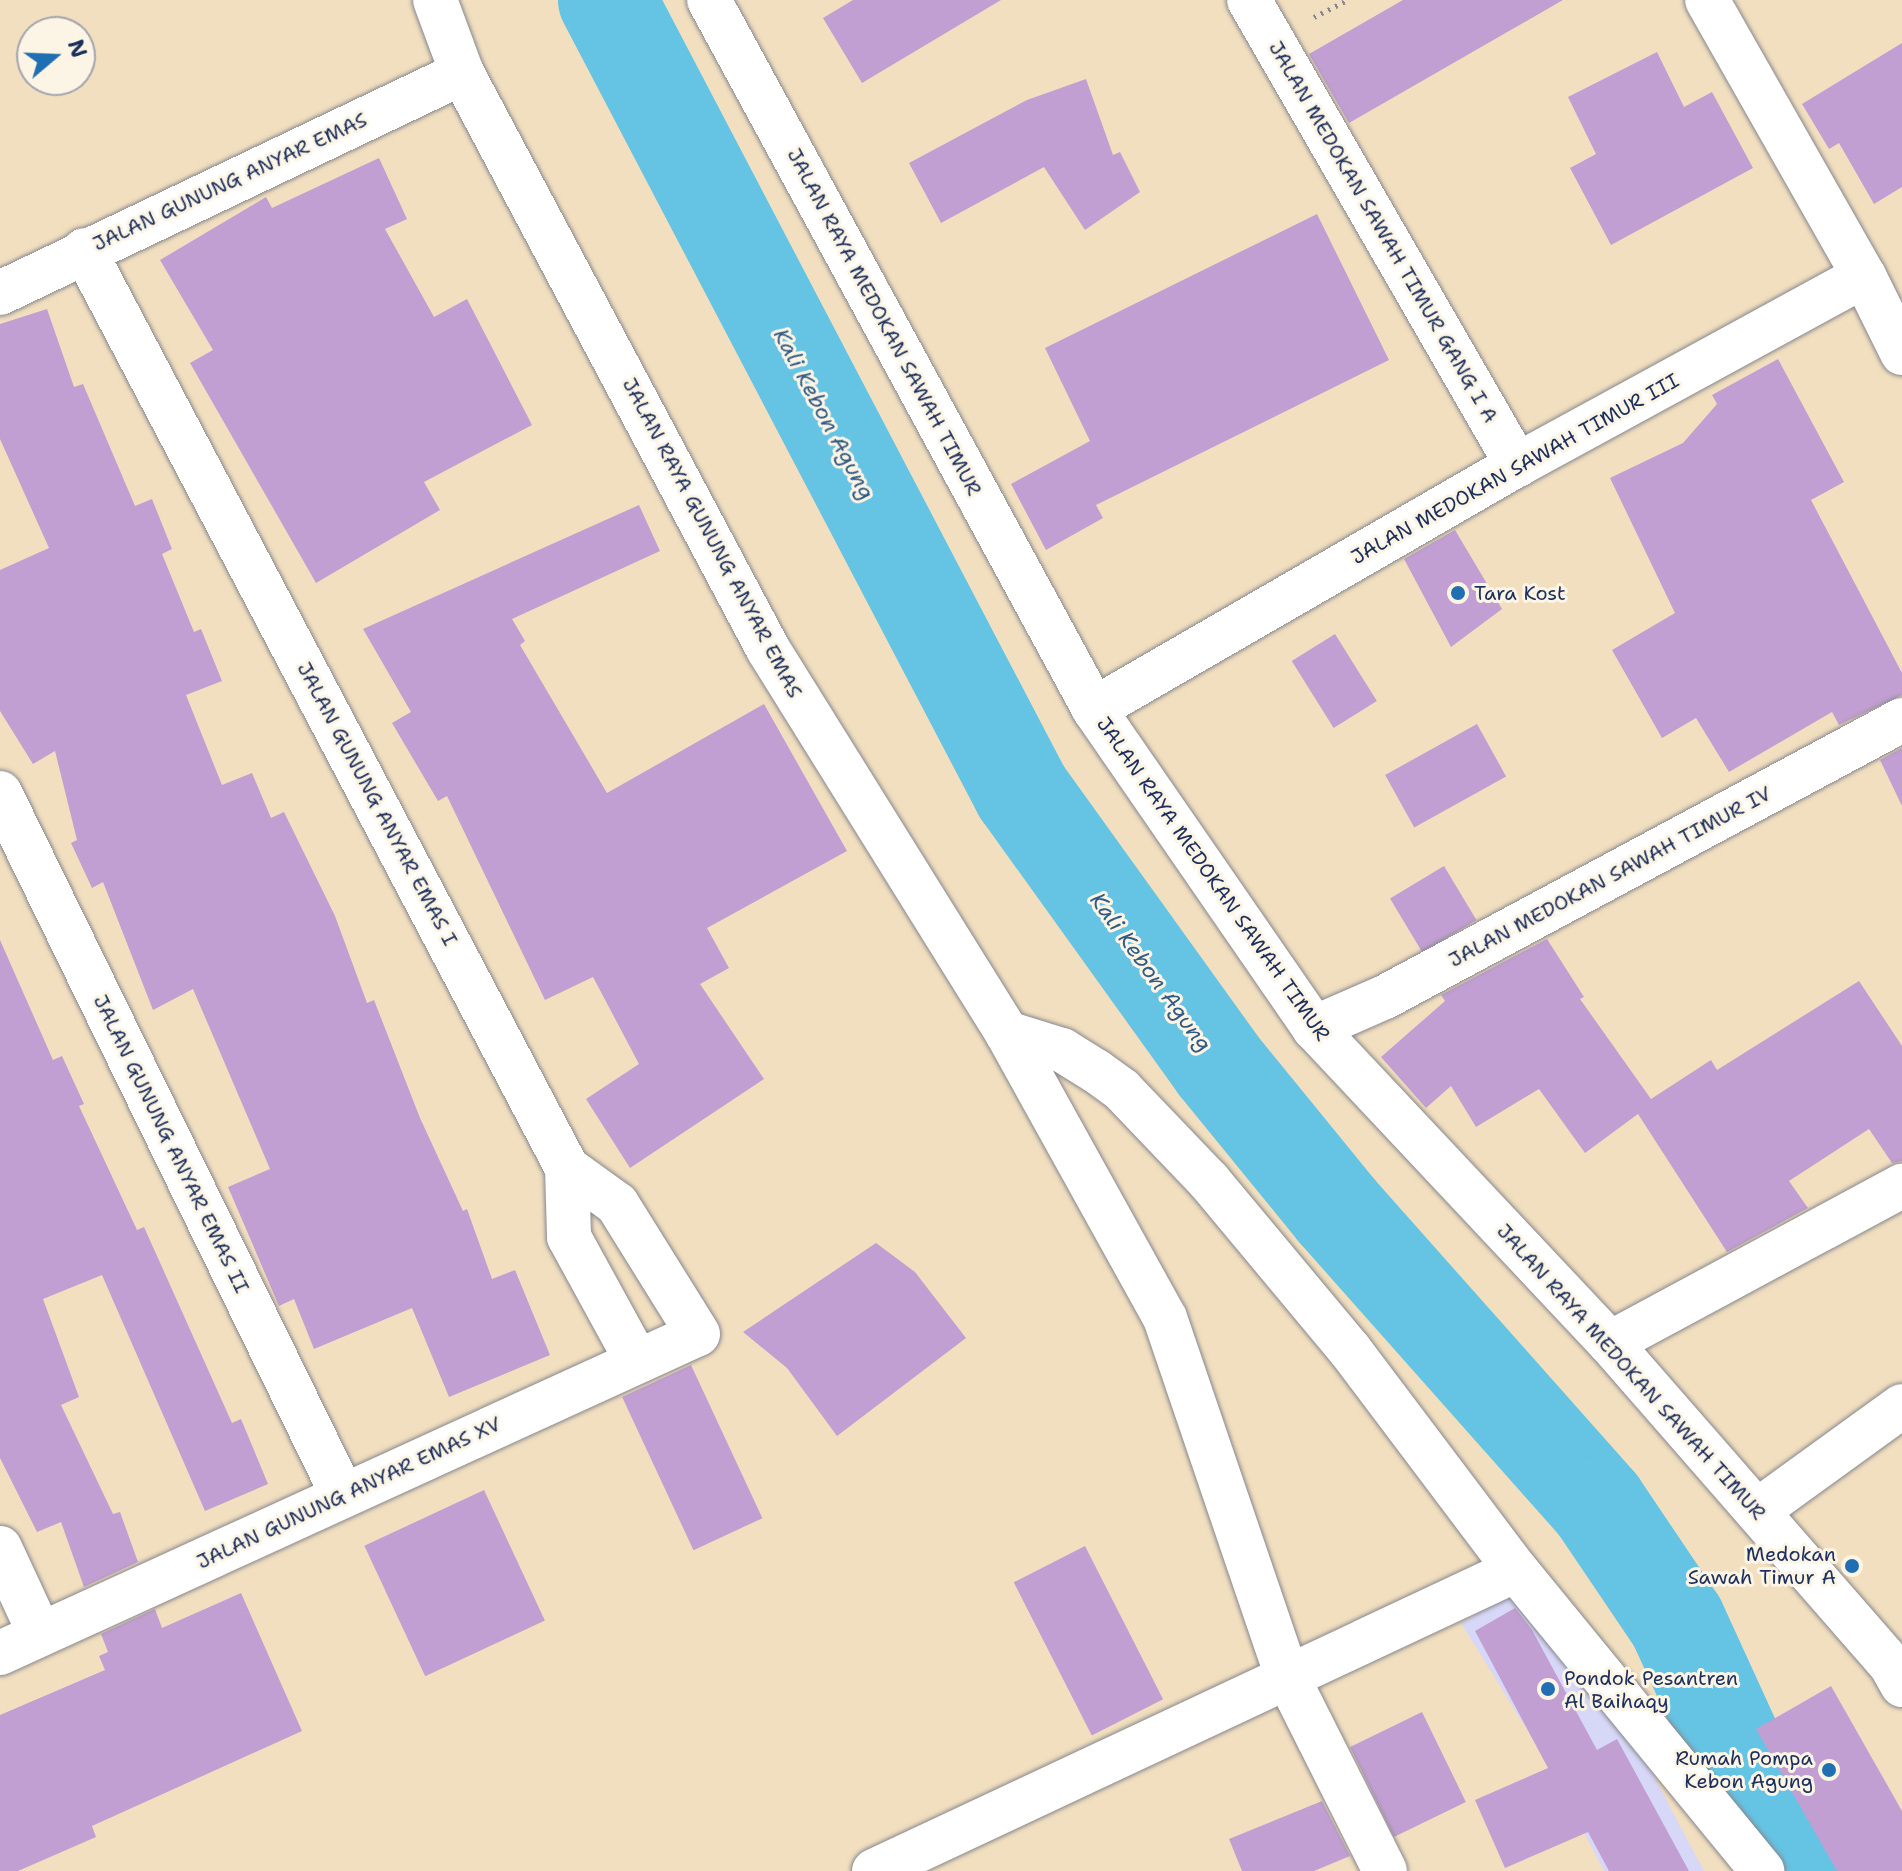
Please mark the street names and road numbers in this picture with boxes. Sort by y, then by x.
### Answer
street label: JALAN MEDOKAN SAWAH TIMUR GANG I A [1264,37,1502,427]
street label: JALAN GUNUNG ANYAR EMAS [89,108,371,256]
street label: JALAN RAYA MEDOKAN SAWAH TIMUR [782,144,986,500]
street label: JALAN MEDOKAN SAWAH TIMUR III [1347,369,1683,569]
street label: JALAN RAYA GUNUNG ANYAR EMAS [617,374,807,702]
street label: JALAN GUNUNG ANYAR EMAS I [292,658,462,950]
street label: JALAN RAYA MEDOKAN SAWAH TIMUR [1091,712,1335,1046]
street label: JALAN MEDOKAN SAWAH TIMUR IV [1445,782,1775,972]
street label: JALAN GUNUNG ANYAR EMAS II [88,991,254,1297]
street label: JALAN RAYA MEDOKAN SAWAH TIMUR [1492,1219,1770,1525]
street label: JALAN GUNUNG ANYAR EMAS XV [193,1412,505,1574]

